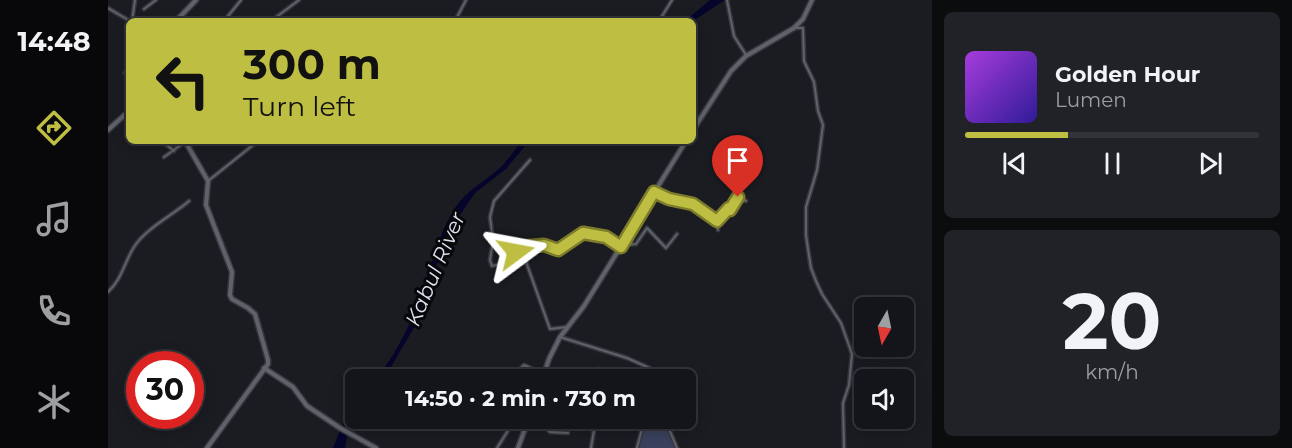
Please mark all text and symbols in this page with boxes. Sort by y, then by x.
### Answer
text: 14:48 [17,25,91,58]
text: 300 m [243,38,381,90]
icon: left [144,42,222,120]
text: Golden Hour [1055,61,1200,88]
text: Lumen [1055,88,1127,112]
text: Turn left [243,90,356,123]
icon: directions [33,107,75,149]
pin [712,135,763,197]
icon: arrive [721,144,754,177]
icon: previous [998,147,1031,180]
icon: pause [1096,147,1129,180]
icon: next [1194,147,1227,180]
icon: music [33,198,75,240]
water label: Kabul River [400,208,470,330]
position arrow [484,220,548,284]
text: 20 [1063,273,1161,369]
icon: phone [33,290,75,332]
north arrow [854,297,914,357]
map controls [854,297,914,429]
speed limit sign: 30 [126,351,204,429]
text: km/h [1085,360,1139,384]
button: sound [854,369,914,429]
icon: climate [33,381,75,423]
text: 14:50 · 2 min · 730 m [405,385,636,412]

